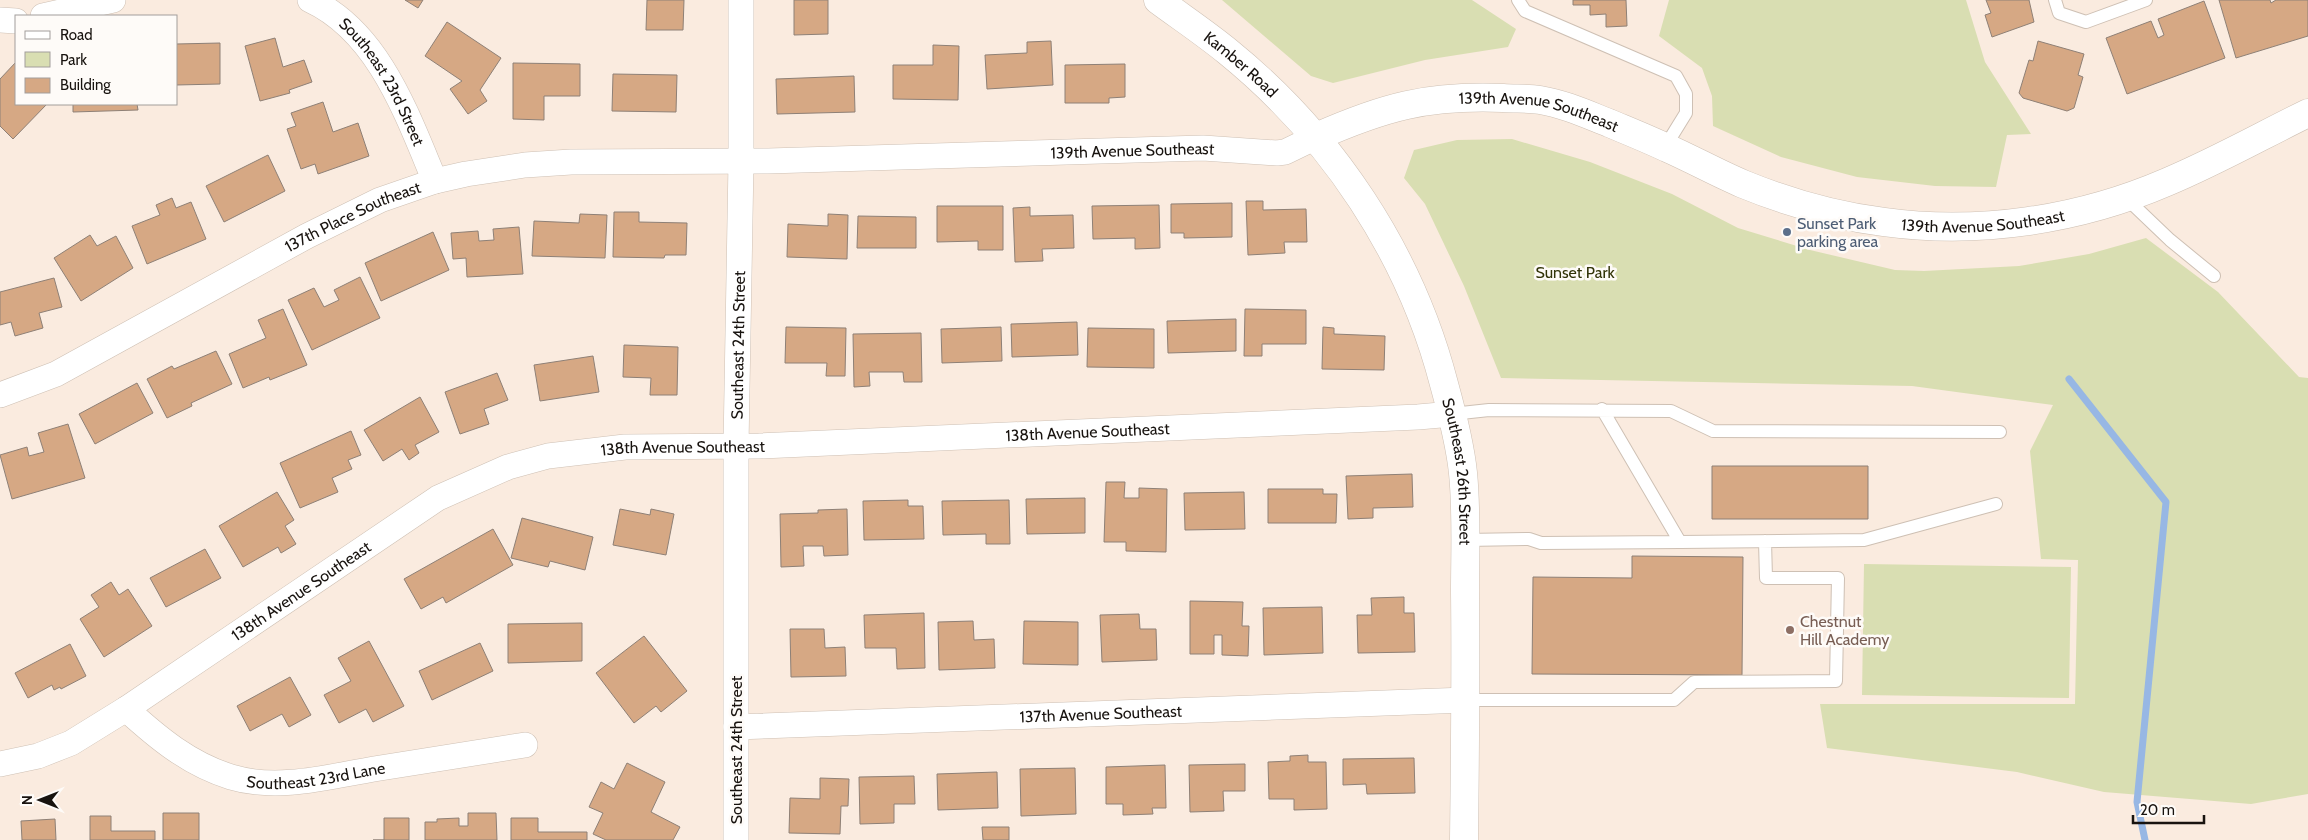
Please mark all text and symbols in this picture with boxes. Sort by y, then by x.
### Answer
street label: Southeast 23rd Street [336,13,429,149]
legend [15,15,178,105]
text: Road [60,26,93,44]
street label: Kamber Road [1200,27,1282,101]
text: Park [60,51,87,69]
text: Building [60,76,111,94]
street label: 139th Avenue Southeast [1458,88,1622,136]
street label: 139th Avenue Southeast [1050,138,1215,162]
street label: 137th Place Southeast [281,177,424,256]
street label: 139th Avenue Southeast [1900,205,2067,236]
place label: Sunset Park parking area [1797,214,1878,251]
marker: Sunset Park parking area [1781,226,1793,238]
park label: Sunset Park [1535,263,1615,282]
street label: Southeast 24th Street [727,270,749,420]
street label: Southeast 26th Street [1439,396,1475,546]
street label: 138th Avenue Southeast [1005,418,1171,445]
street label: 138th Avenue Southeast [600,436,766,459]
street label: 138th Avenue Southeast [227,537,375,645]
place label: Chestnut Hill Academy [1800,612,1889,649]
marker: Chestnut Hill Academy [1784,624,1796,636]
street label: Southeast 24th Street [727,675,746,824]
street label: 137th Avenue Southeast [1019,701,1183,726]
street label: Southeast 23rd Lane [245,758,386,792]
north arrow [15,775,65,825]
scale bar [2133,792,2204,824]
text: N [18,795,36,805]
text: 20 m [2140,801,2175,819]

